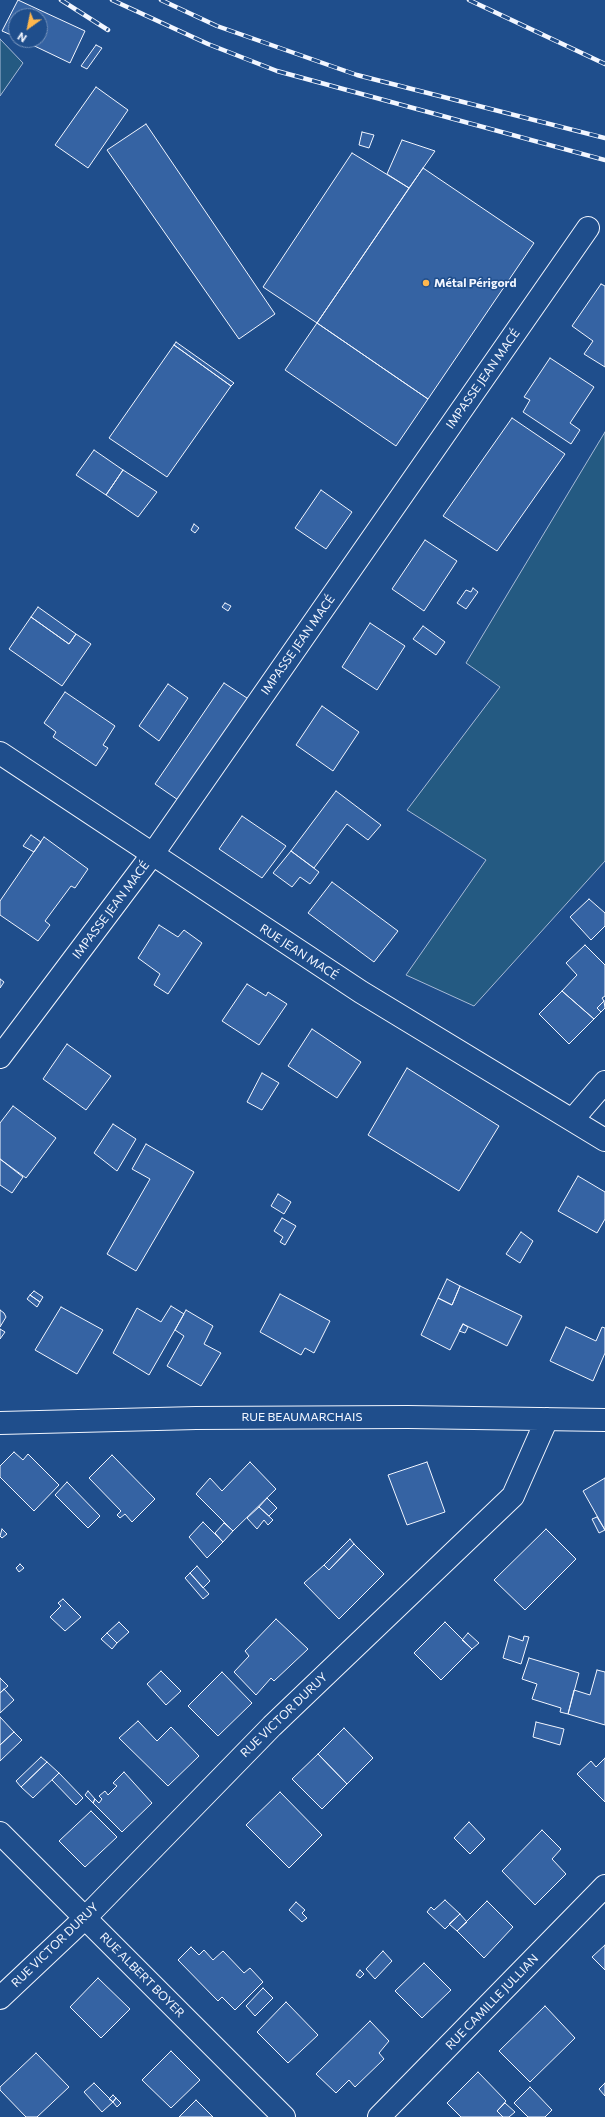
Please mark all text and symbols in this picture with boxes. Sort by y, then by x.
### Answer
north arrow [8,8,48,48]
text: N [15,30,29,45]
place label: Métal Périgord [434,276,516,290]
marker: Métal Périgord [421,278,431,288]
street label: IMPASSE JEAN MACÉ [443,326,523,432]
street label: IMPASSE JEAN MACÉ [258,592,338,698]
street label: IMPASSE JEAN MACÉ [70,858,152,962]
street label: RUE JEAN MACÉ [257,921,341,983]
street label: RUE BEAUMARCHAIS [242,1410,362,1424]
street label: RUE VICTOR DURUY [238,1670,330,1760]
street label: RUE VICTOR DURUY [9,1900,101,1990]
street label: RUE ALBERT BOYER [97,1930,187,2020]
street label: RUE CAMILLE JULLIAN [443,1951,541,2053]

